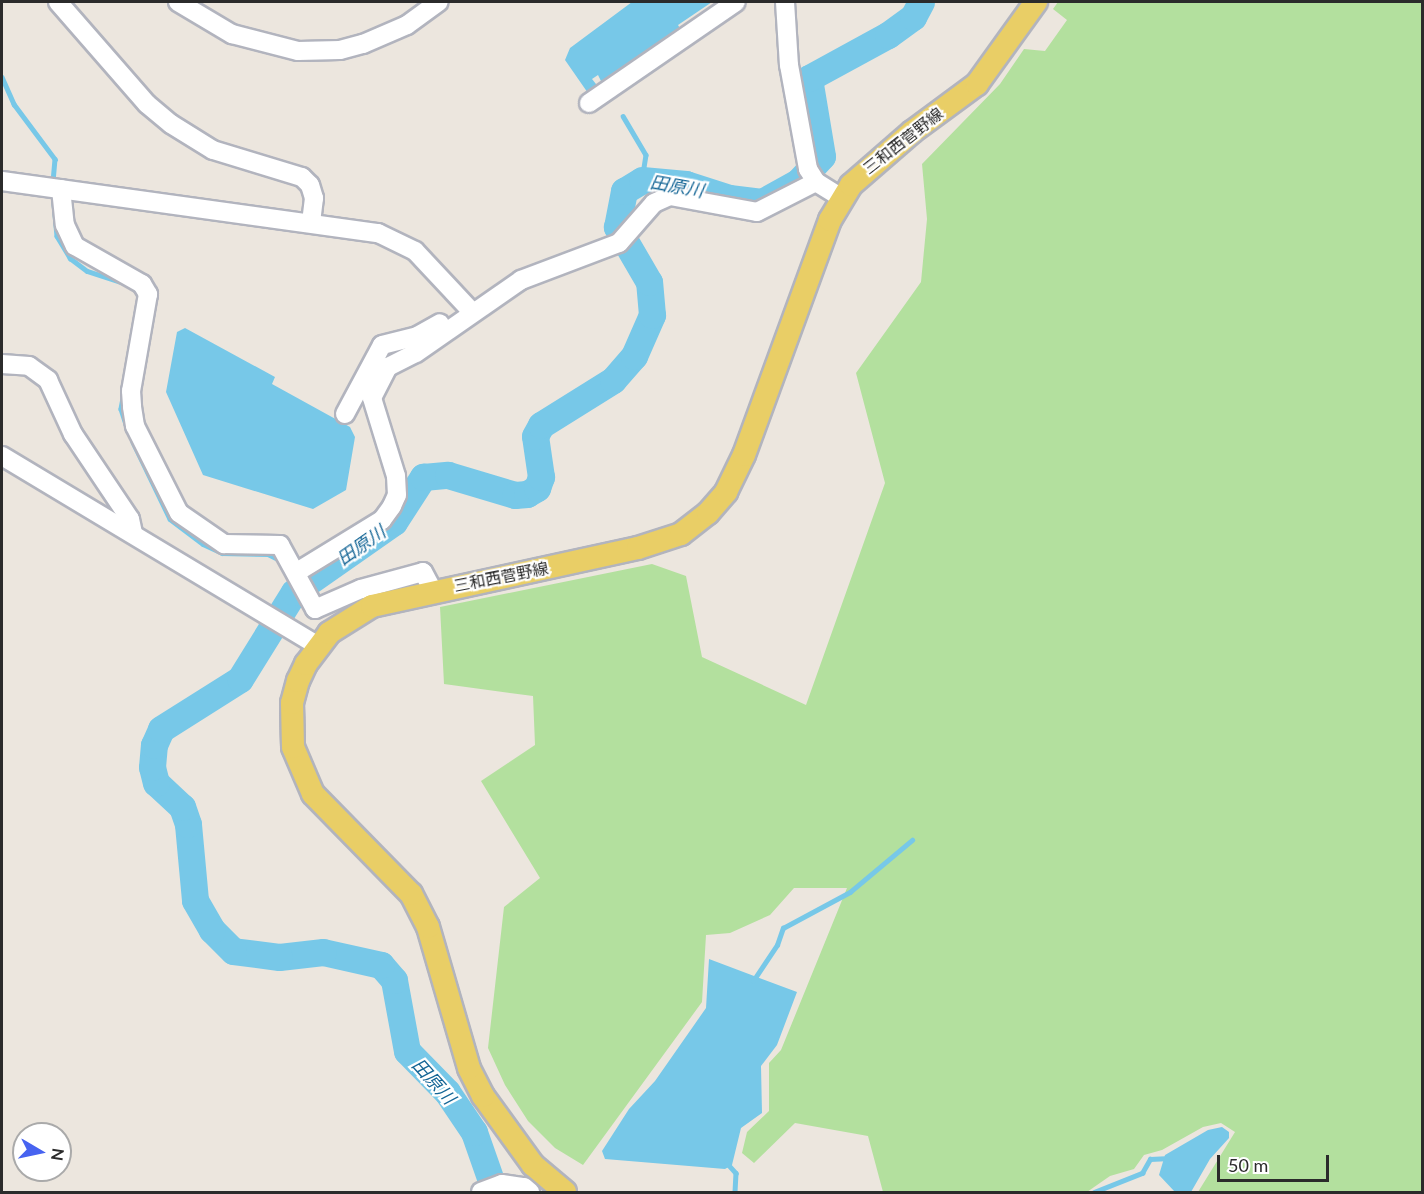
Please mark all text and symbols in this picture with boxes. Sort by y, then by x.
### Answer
street label: 三和西菅野線 [859,104,947,178]
water label: 田原川 [649,171,705,201]
water label: 田原川 [333,521,389,569]
street label: 三和西菅野線 [452,558,550,596]
water label: 田原川 [408,1054,460,1108]
north arrow [12,1122,72,1182]
scale bar [1220,1143,1332,1181]
text: N [48,1147,69,1162]
text: 50 m [1228,1154,1268,1176]

